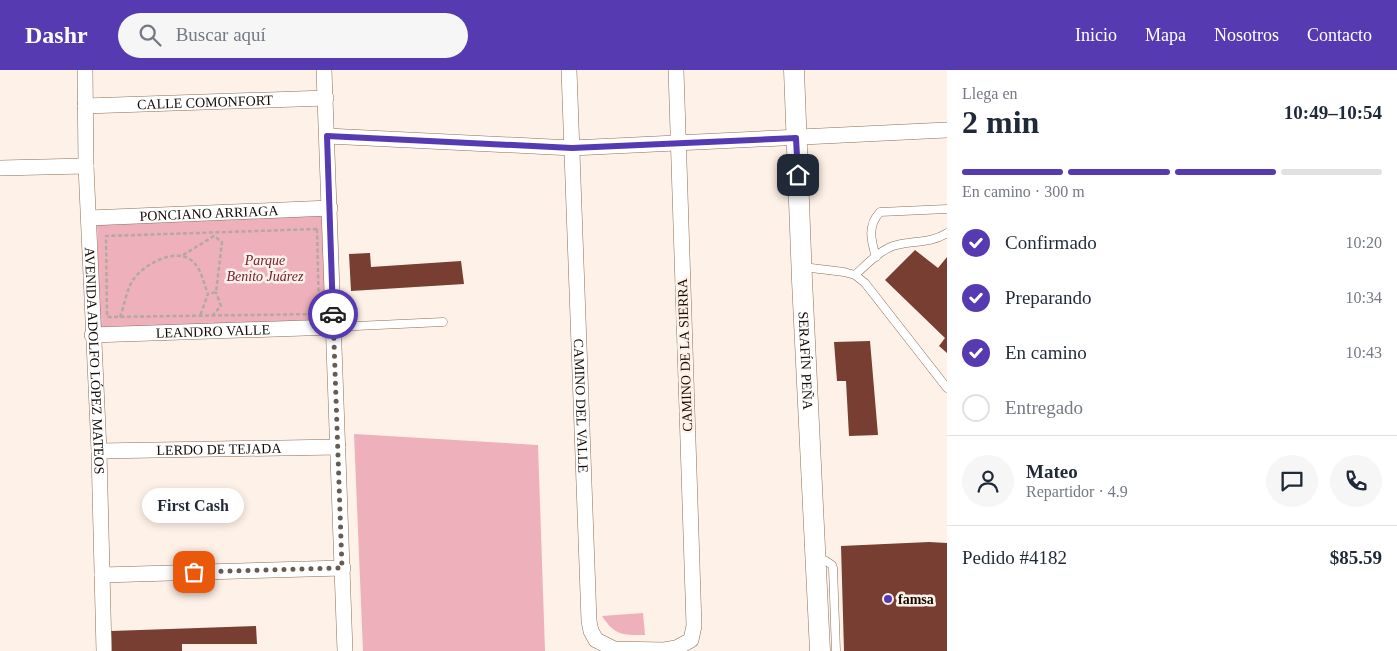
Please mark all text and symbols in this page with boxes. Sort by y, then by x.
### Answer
search box [118,13,468,58]
icon: search [136,21,164,49]
text: Dashr [25,22,88,48]
text: Buscar aquí [176,24,266,45]
text: Inicio [1075,25,1117,45]
text: Mapa [1145,25,1186,45]
text: Nosotros [1214,25,1279,45]
text: Contacto [1307,25,1372,45]
text: Llega en [962,85,1018,102]
street label: CALLE COMONFORT [137,92,273,112]
text: 10:49–10:54 [1284,102,1382,123]
text: 2 min [962,104,1039,140]
pin [777,154,819,196]
icon: home [784,161,812,189]
text: En camino · 300 m [962,183,1085,200]
street label: PONCIANO ARRIAGA [139,203,280,223]
icon: check [962,229,990,257]
text: Confirmado [1005,232,1097,253]
text: 10:20 [1346,234,1382,251]
street label: AVENIDA ADOLFO LÓPEZ MATEOS [82,247,107,475]
park label: Parque Benito Juárez [227,253,304,284]
street label: CAMINO DE LA SIERRA [675,277,695,432]
icon: check [962,284,990,312]
text: Preparando [1005,287,1092,308]
courier [308,289,358,339]
text: 10:34 [1346,289,1382,306]
icon: car [319,300,347,328]
street label: SERAFÍN PEÑA [796,311,816,411]
street label: LEANDRO VALLE [156,322,270,340]
street label: CAMINO DEL VALLE [571,338,591,473]
icon: check [962,339,990,367]
text: En camino [1005,342,1087,363]
text: 10:43 [1346,344,1382,361]
text: Entregado [1005,397,1083,418]
street label: LERDO DE TEJADA [156,440,283,458]
button: person [962,455,1014,507]
button: chat [1266,455,1318,507]
button: phone [1330,455,1382,507]
text: Mateo [1026,461,1078,482]
text: Repartidor · 4.9 [1026,483,1128,500]
callout: First Cash [143,487,245,522]
text: First Cash [157,497,229,514]
text: Pedido #4182 [962,547,1067,568]
text: $85.59 [1330,547,1382,568]
pin [173,551,215,593]
icon: bag [180,558,208,586]
place label: famsa [898,592,934,607]
marker: famsa [882,593,894,605]

